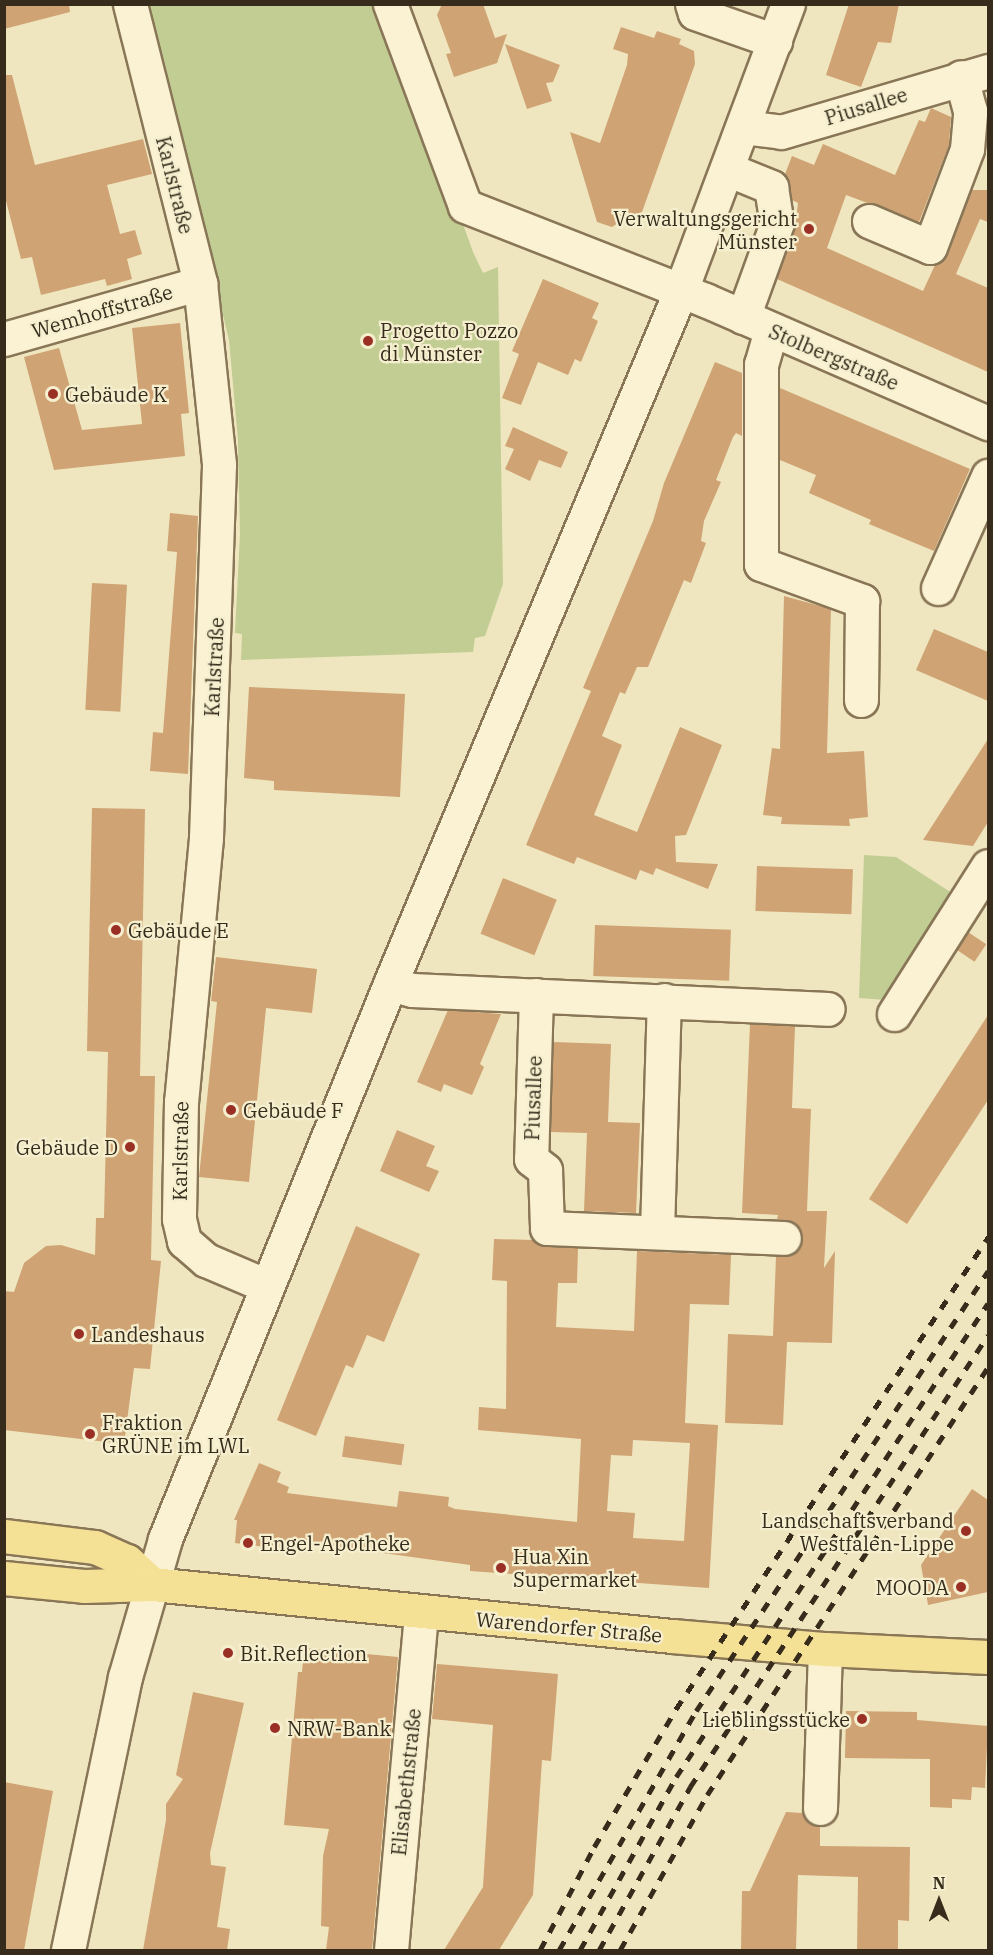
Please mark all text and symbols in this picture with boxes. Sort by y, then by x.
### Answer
street label: Piusallee [822,82,910,130]
street label: Karlstraße [151,134,199,236]
place label: Verwaltungsgericht Münster [613,206,797,253]
marker: Verwaltungsgericht Münster [802,222,816,236]
street label: Wemhoffstraße [29,279,175,343]
place label: Progetto Pozzo di Münster [380,318,518,365]
street label: Stolbergstraße [765,319,903,395]
marker: Progetto Pozzo di Münster [361,334,375,348]
place label: Gebäude K [65,382,167,406]
marker: Gebäude K [46,387,60,401]
street label: Karlstraße [199,617,229,717]
place label: Gebäude E [128,918,229,942]
marker: Gebäude E [109,923,123,937]
street label: Piusallee [520,1055,546,1141]
place label: Gebäude F [243,1098,344,1122]
street label: Karlstraße [167,1101,193,1201]
marker: Gebäude F [224,1103,238,1117]
place label: Gebäude D [16,1135,118,1159]
marker: Gebäude D [123,1140,137,1154]
place label: Landeshaus [91,1322,205,1346]
marker: Landeshaus [72,1327,86,1341]
place label: Fraktion GRÜNE im LWL [102,1410,250,1457]
marker: Fraktion GRÜNE im LWL [83,1427,97,1441]
place label: Landschaftsverband Westfalen-Lippe [761,1508,954,1555]
marker: Landschaftsverband Westfalen-Lippe [959,1524,973,1538]
place label: Engel-Apotheke [260,1531,410,1555]
marker: Engel-Apotheke [241,1536,255,1550]
place label: Hua Xin Supermarket [513,1544,637,1591]
marker: Hua Xin Supermarket [494,1561,508,1575]
place label: MOODA [875,1575,949,1599]
marker: MOODA [954,1580,968,1594]
street label: Warendorfer Straße [475,1607,663,1647]
place label: Bit.Reflection [240,1641,367,1665]
marker: Bit.Reflection [221,1646,235,1660]
street label: Elisabethstraße [386,1707,426,1857]
place label: Lieblingsstücke [702,1707,850,1731]
marker: Lieblingsstücke [855,1712,869,1726]
place label: NRW-Bank [287,1716,391,1740]
marker: NRW-Bank [268,1721,282,1735]
north arrow [909,1871,969,1931]
text: N [933,1873,945,1893]

